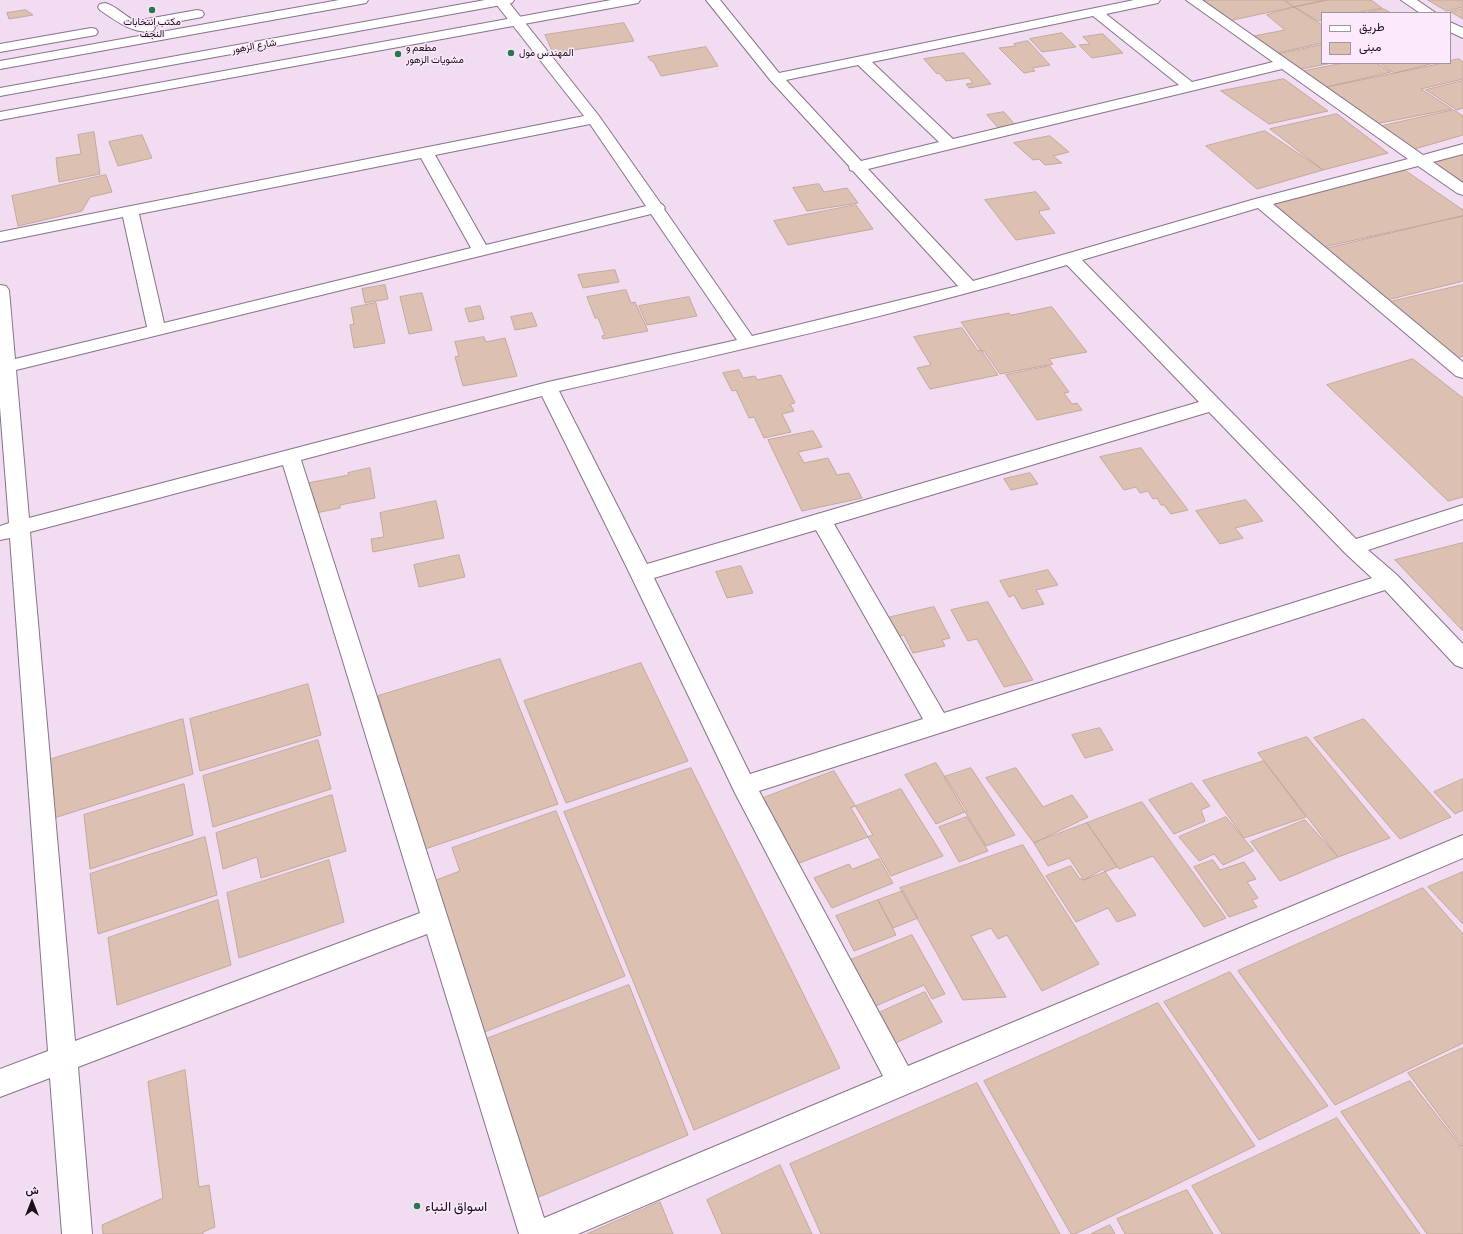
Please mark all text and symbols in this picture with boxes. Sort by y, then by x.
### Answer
marker: مكتب انتخابات النجف [147,5,157,15]
legend [1321,12,1451,64]
place label: مكتب انتخابات النجف [123,16,181,40]
text: طريق [1359,19,1384,33]
street label: شارع الزهور [231,36,277,56]
text: مبنى [1359,39,1381,53]
place label: مطعم و مشويات الزهور [406,42,464,66]
place label: المهندس مول [519,47,574,59]
marker: المهندس مول [506,48,516,58]
marker: مطعم و مشويات الزهور [393,49,403,59]
north arrow [12,1182,52,1222]
text: ش [25,1183,39,1196]
place label: اسواق النباء [425,1198,487,1214]
marker: اسواق النباء [412,1201,422,1211]

